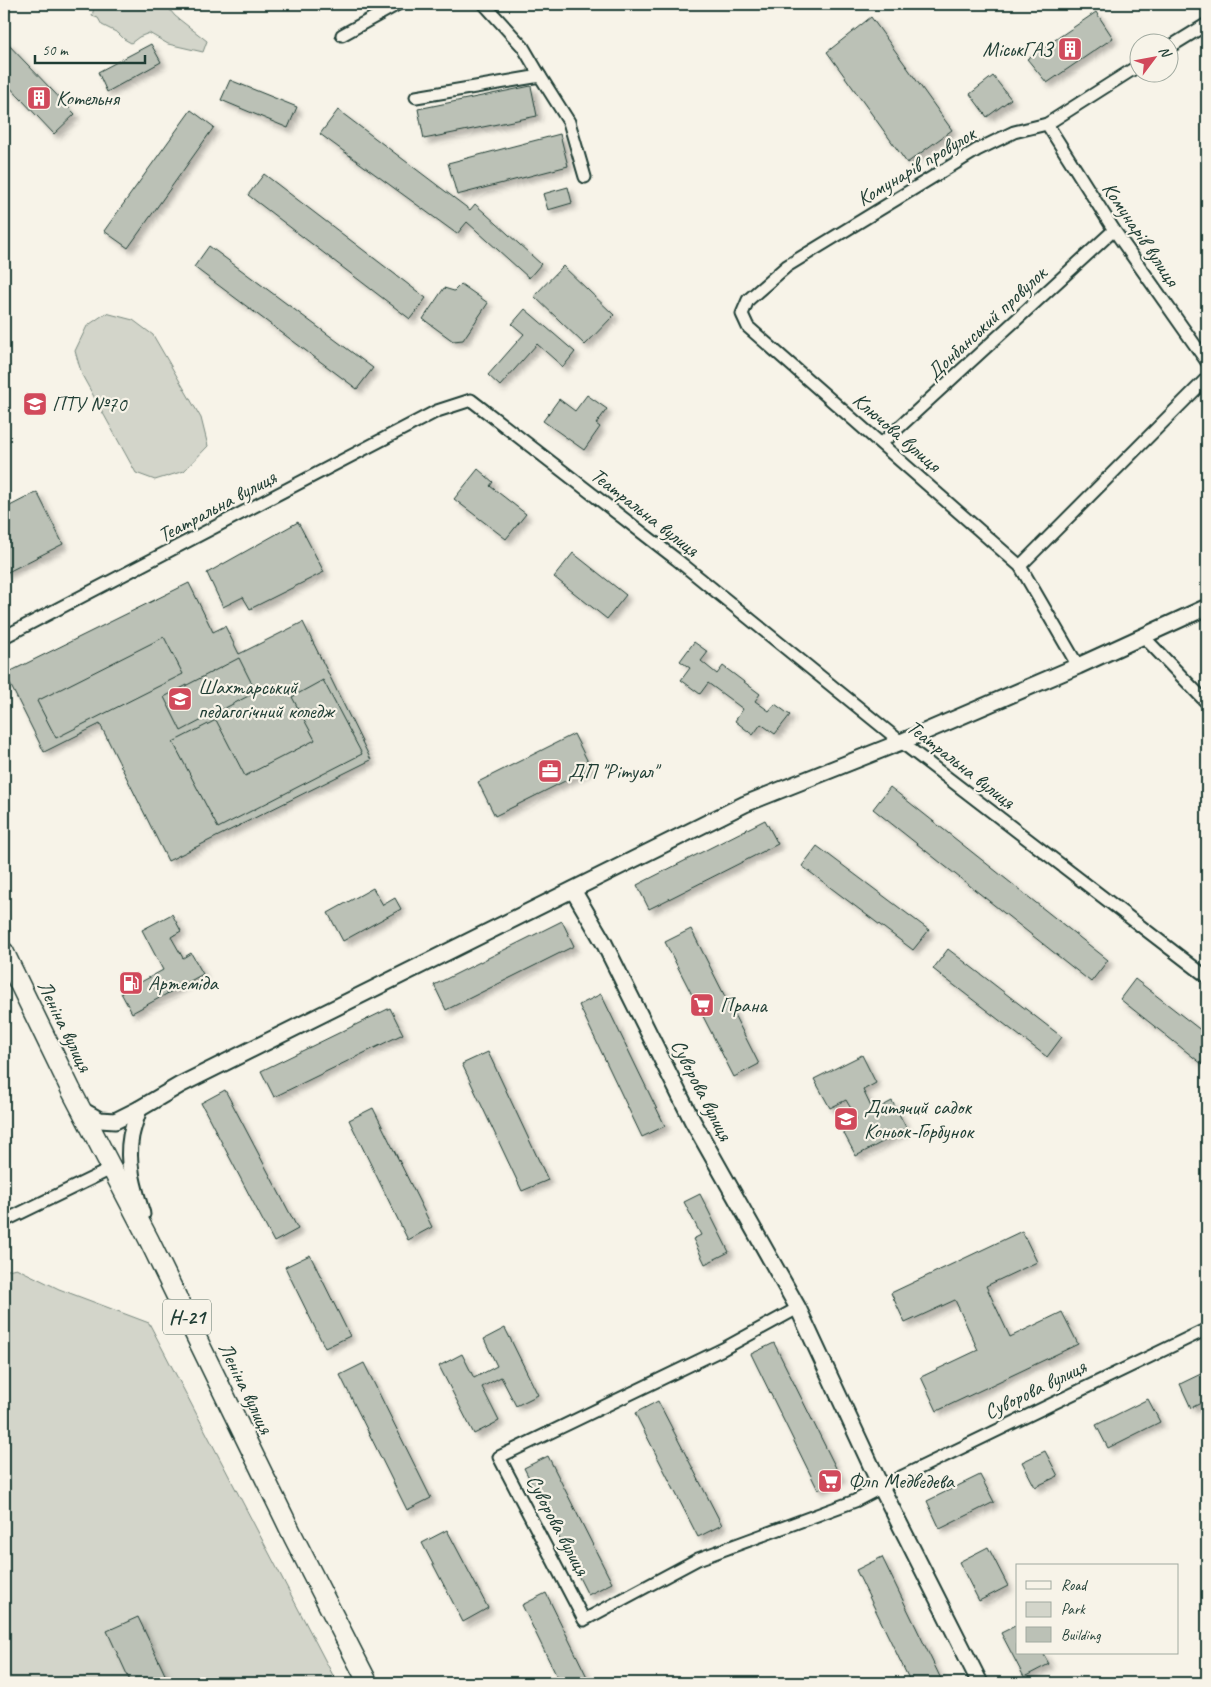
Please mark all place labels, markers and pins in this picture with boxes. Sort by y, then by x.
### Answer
place label: МіськГАЗ [983,36,1055,62]
building icon: МіськГАЗ [1057,36,1083,62]
building icon: Котельня [26,85,52,111]
place label: Котельня [56,85,121,111]
school or university icon: ПТУ №70 [22,391,48,417]
place label: ПТУ №70 [52,391,128,417]
place label: Шахтарський педагогічний коледж [198,674,335,724]
school or university icon: Шахтарський педагогічний коледж [167,686,193,712]
office icon: ДП "Рітуал" [537,758,563,784]
place label: ДП "Рітуал" [568,758,661,784]
fuel station icon: Артеміда [118,970,144,996]
place label: Артеміда [148,970,219,996]
supermarket icon: Прана [689,992,715,1018]
place label: Прана [720,992,768,1018]
place label: Дитячий садок Коньок-Горбунок [864,1094,975,1144]
school or university icon: Дитячий садок Коньок-Горбунок [833,1106,859,1132]
supermarket icon: Флп Медведева [817,1468,843,1494]
place label: Флп Медведева [848,1468,956,1494]

